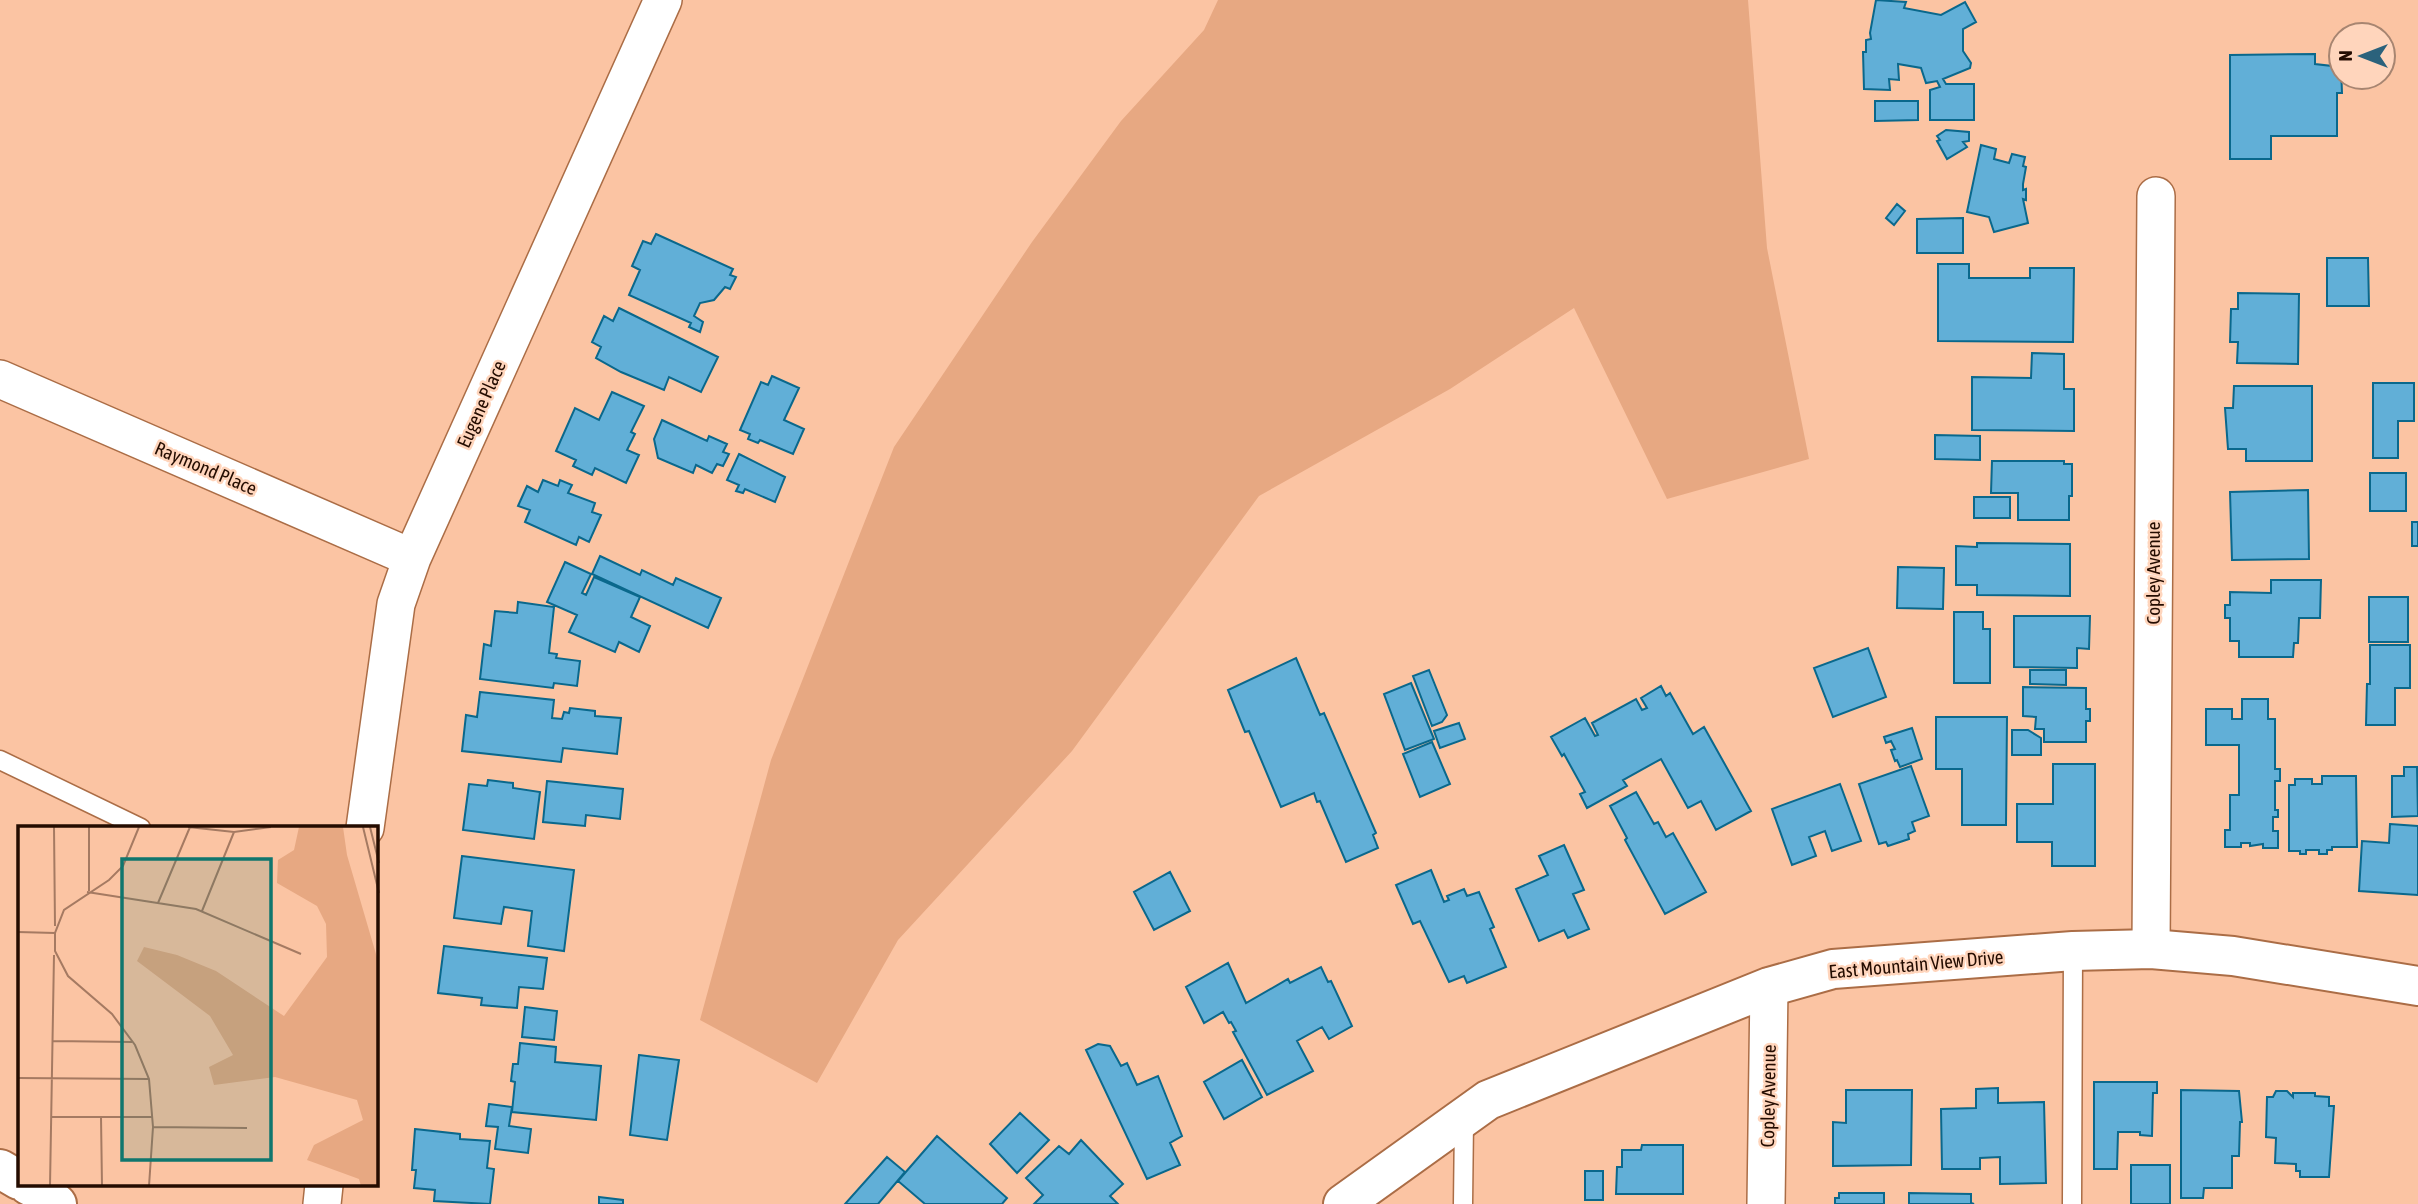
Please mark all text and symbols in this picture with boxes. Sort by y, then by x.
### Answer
north arrow [2327,21,2397,91]
text: N [2334,50,2356,62]
street label: Eugene Place [452,357,510,451]
street label: Raymond Place [152,437,260,499]
street label: Copley Avenue [2142,522,2164,624]
inset map [18,826,378,1186]
street label: East Mountain View Drive [1828,945,2004,983]
street label: Copley Avenue [1756,1044,1780,1148]

